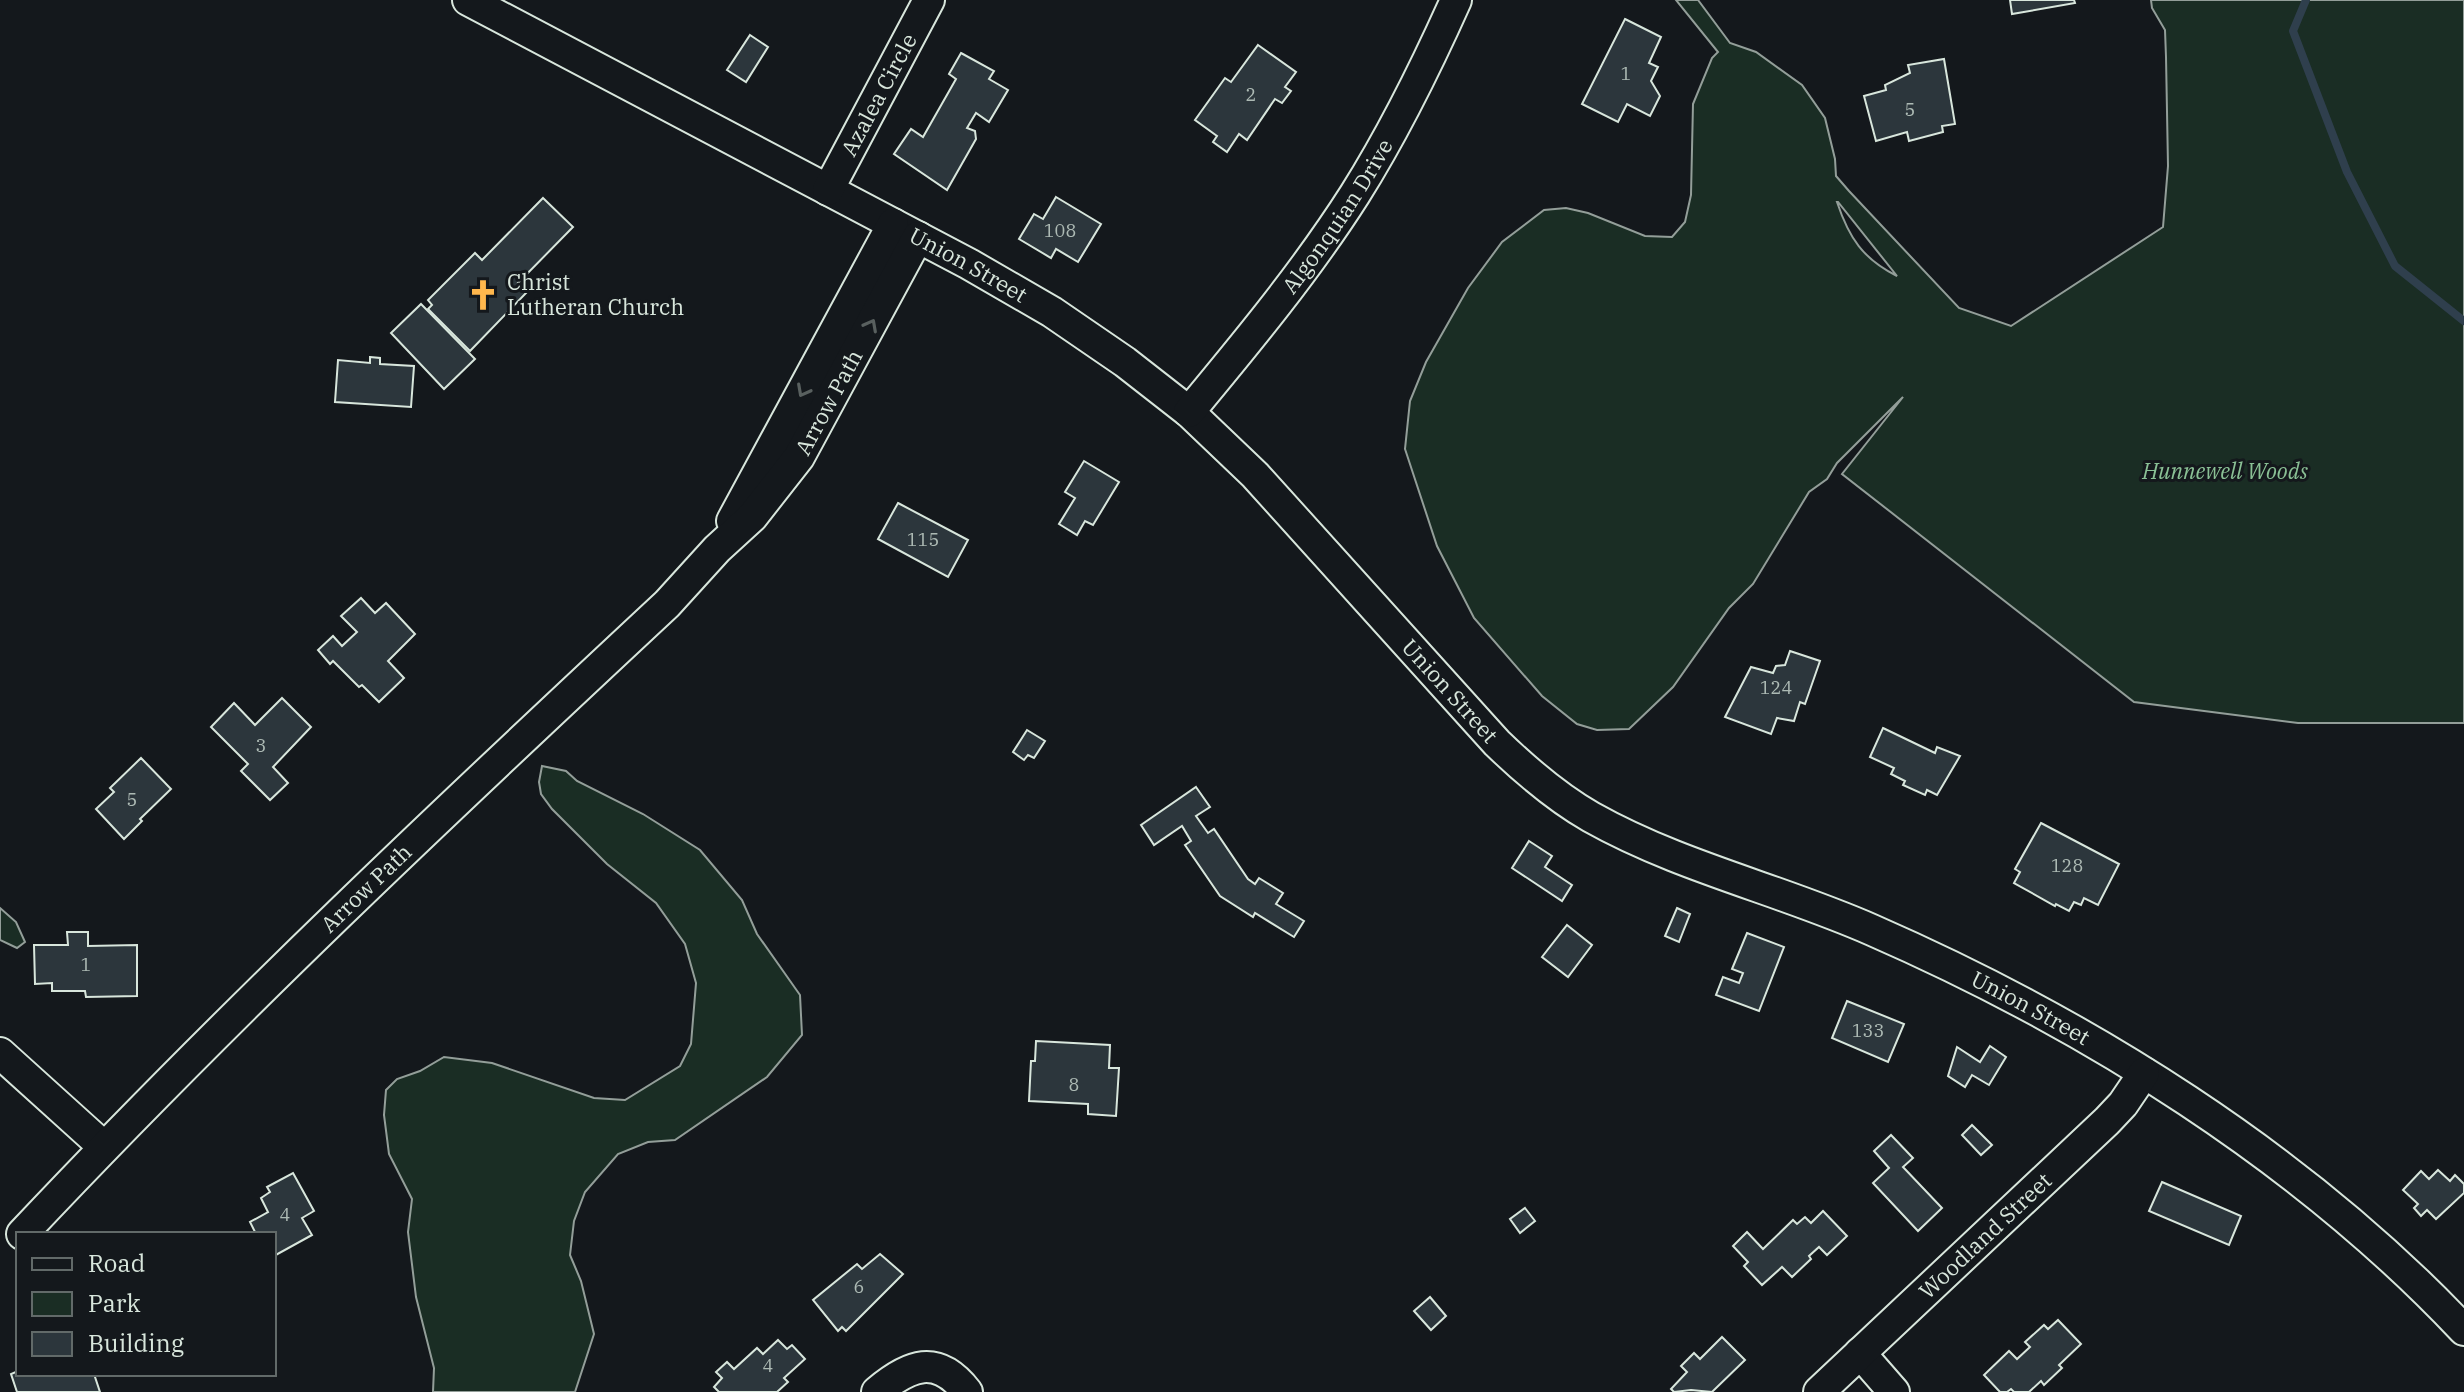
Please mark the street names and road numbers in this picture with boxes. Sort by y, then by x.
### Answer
street label: Azalea Circle [834,28,923,161]
street label: Algonquian Drive [1275,133,1399,299]
street label: Union Street [904,220,1033,309]
street label: Arrow Path [788,344,868,460]
street label: Union Street [1396,632,1505,749]
street label: Arrow Path [314,837,417,938]
street label: Union Street [1967,964,2096,1051]
street label: Woodland Street [1912,1166,2057,1305]

